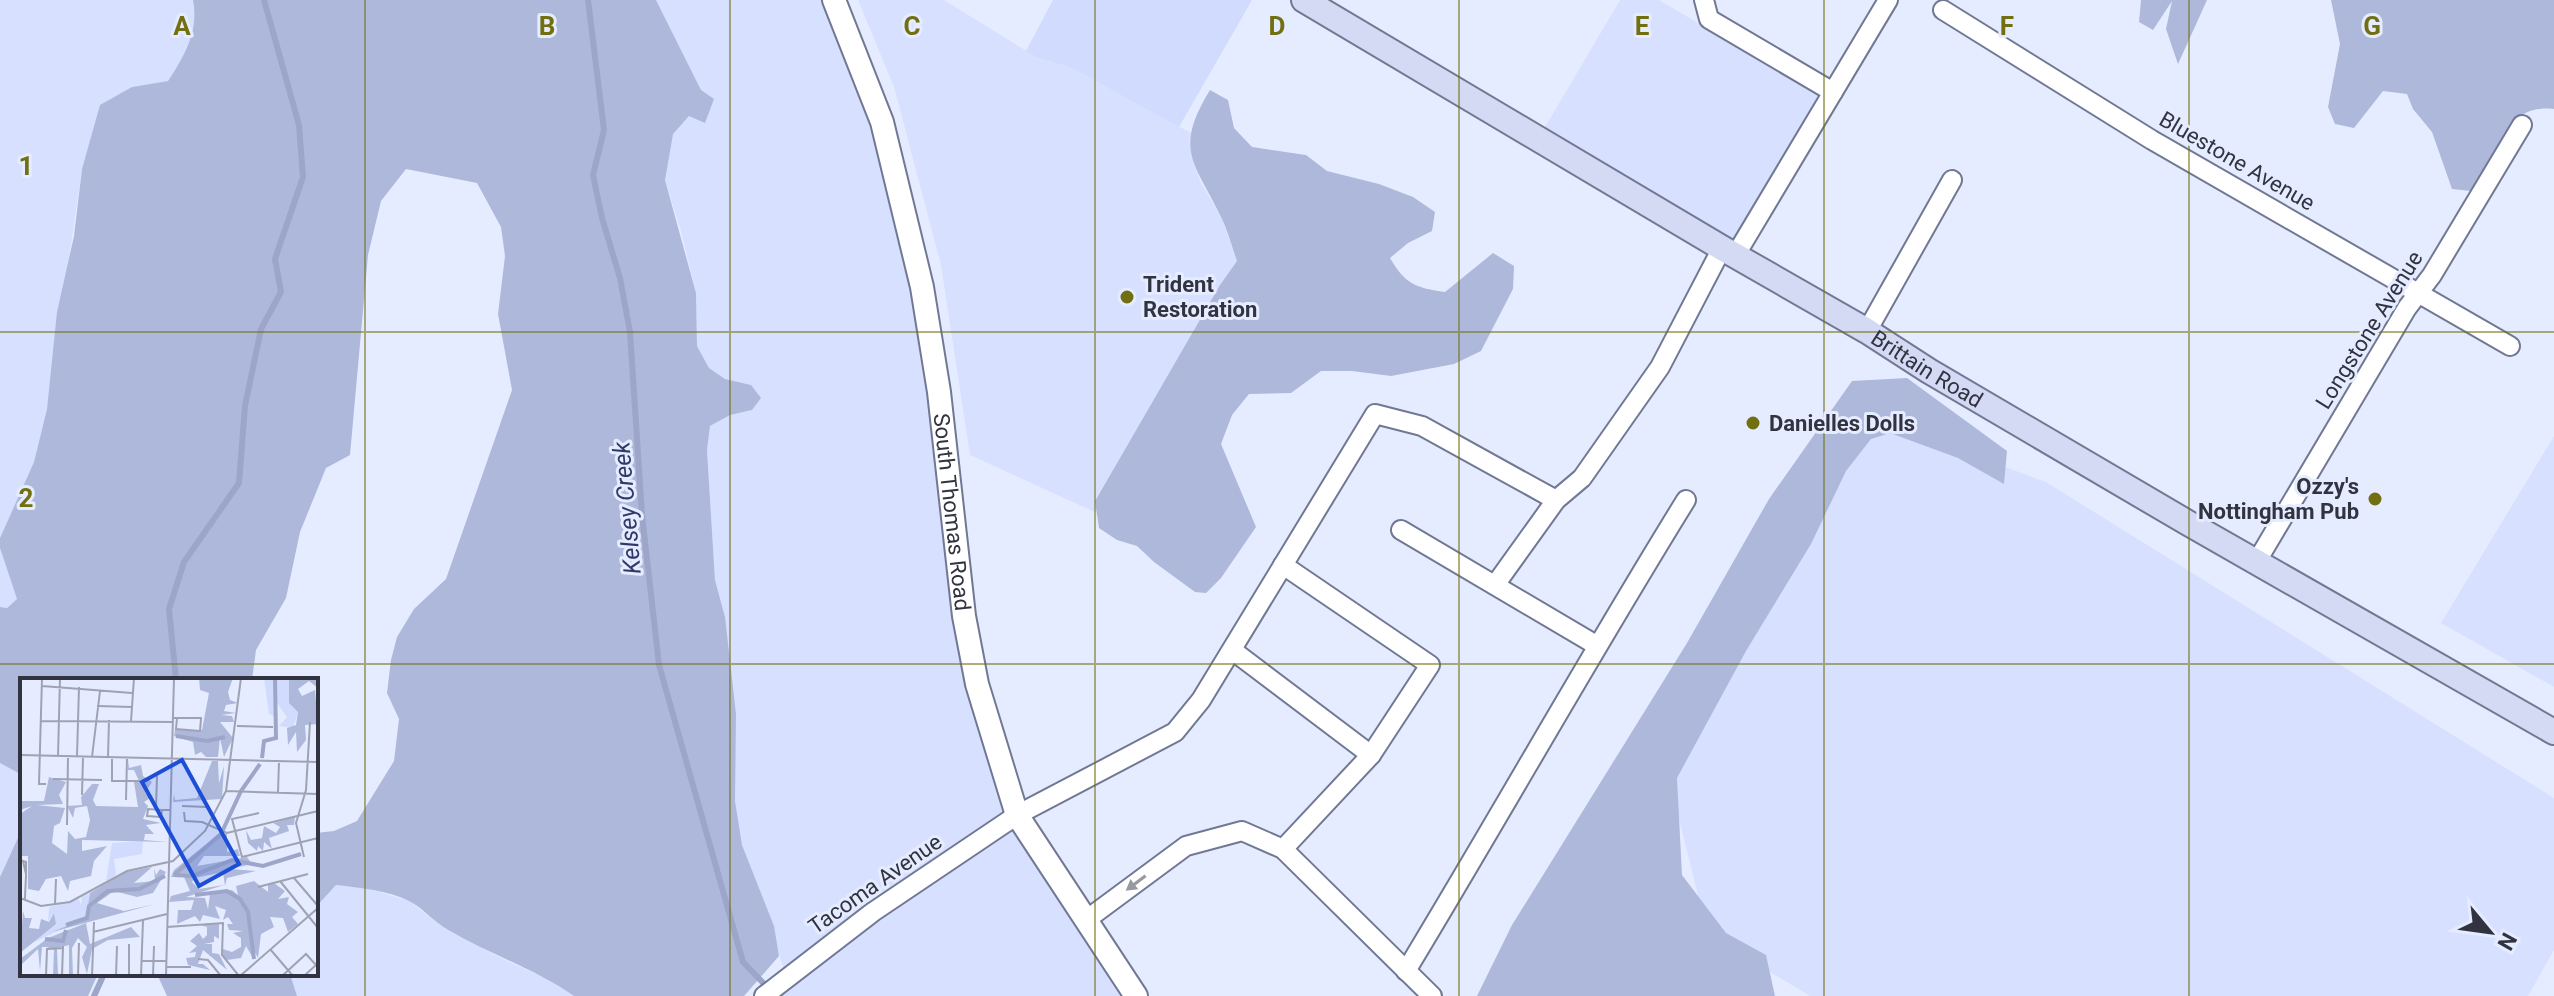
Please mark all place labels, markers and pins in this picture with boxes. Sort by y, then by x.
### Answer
place label: Trident Restoration [1143,272,1257,322]
marker: Trident Restoration [1118,288,1136,306]
place label: Danielles Dolls [1769,411,1915,436]
marker: Danielles Dolls [1744,414,1762,432]
place label: Ozzy's Nottingham Pub [2198,474,2359,524]
marker: Ozzy's Nottingham Pub [2366,490,2384,508]

